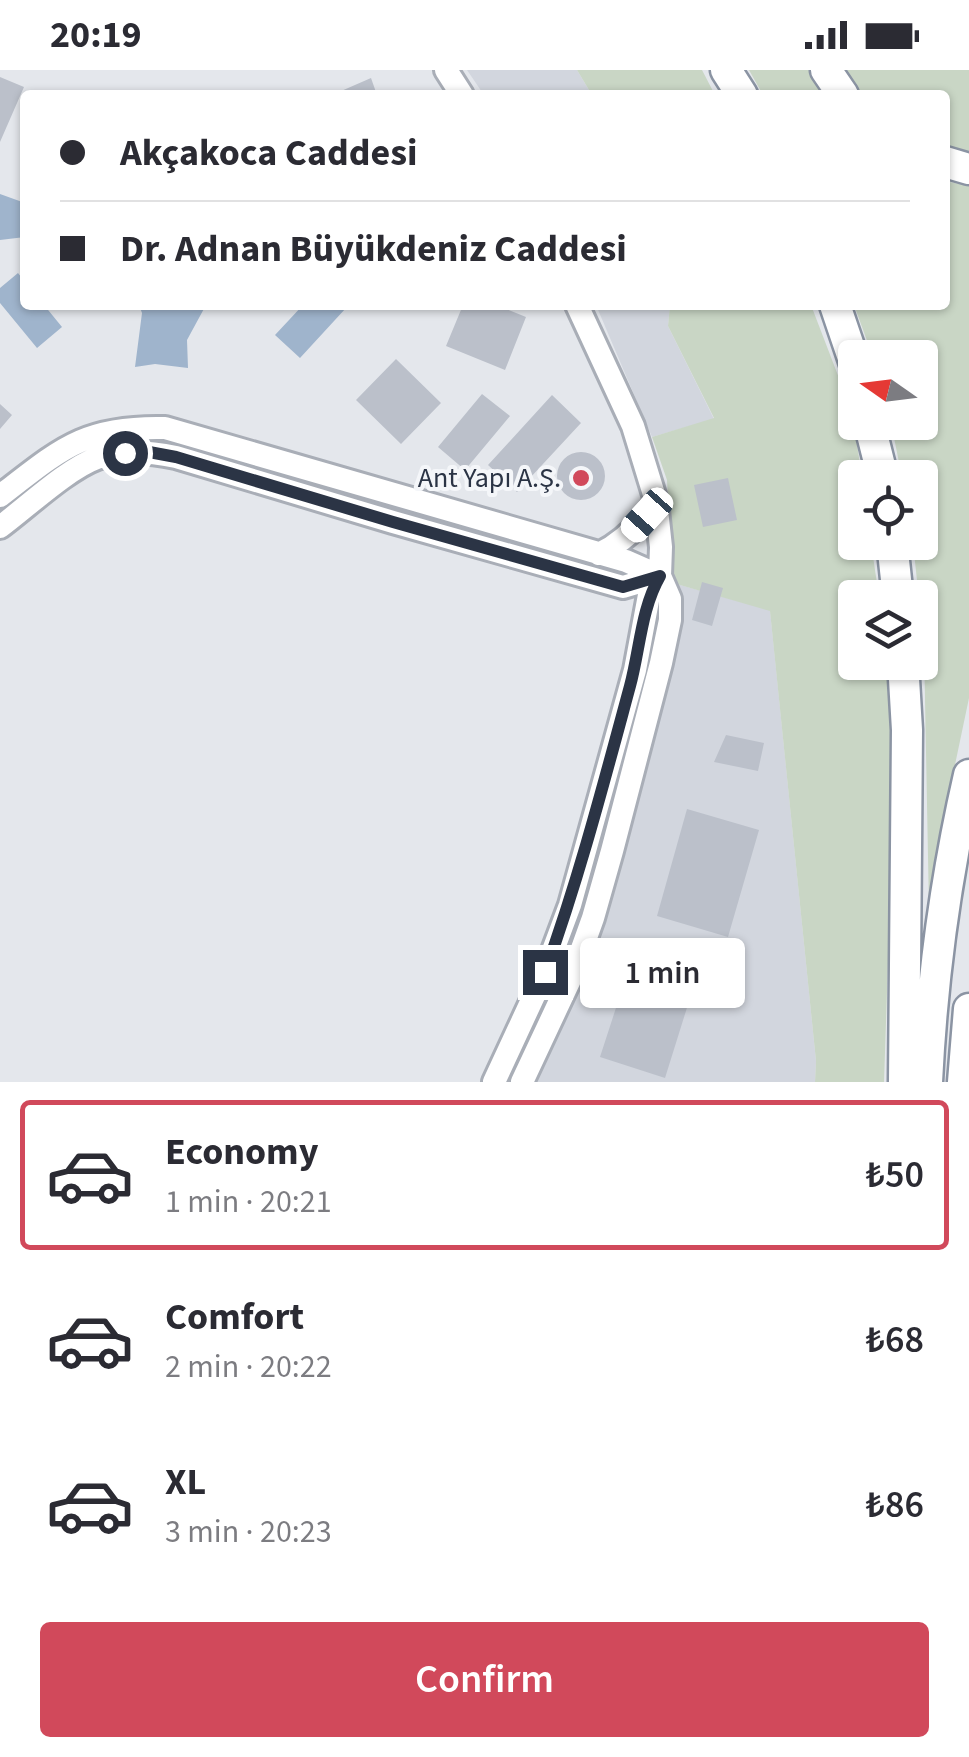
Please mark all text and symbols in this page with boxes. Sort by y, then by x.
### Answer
text: 20:19 [50,8,142,62]
text: Akçakoca Caddesi [120,126,418,180]
text: Dr. Adnan Büyükdeniz Caddesi [120,222,627,276]
north arrow [838,340,938,440]
map controls [838,340,938,680]
route start [103,431,148,476]
place label: Ant Yapı A.Ş. [418,458,561,498]
button: locate [838,460,938,560]
marker: Ant Yapı A.Ş. [570,467,592,489]
car [616,483,678,547]
button: layers [838,580,938,680]
callout: 1 min [580,937,745,1007]
route end [523,950,568,995]
text: 1 min [624,950,701,996]
text: Economy [165,1125,318,1179]
icon: car [45,1130,135,1220]
text: ₺50 [866,1148,924,1202]
text: 1 min · 20:21 [165,1179,332,1225]
text: Comfort [165,1290,304,1344]
icon: car [45,1295,135,1385]
text: ₺68 [866,1313,924,1367]
text: 2 min · 20:22 [165,1344,332,1390]
text: XL [165,1455,206,1509]
icon: car [45,1460,135,1550]
text: ₺86 [866,1478,924,1532]
text: 3 min · 20:23 [165,1509,332,1555]
button: Confirm [40,1622,929,1737]

